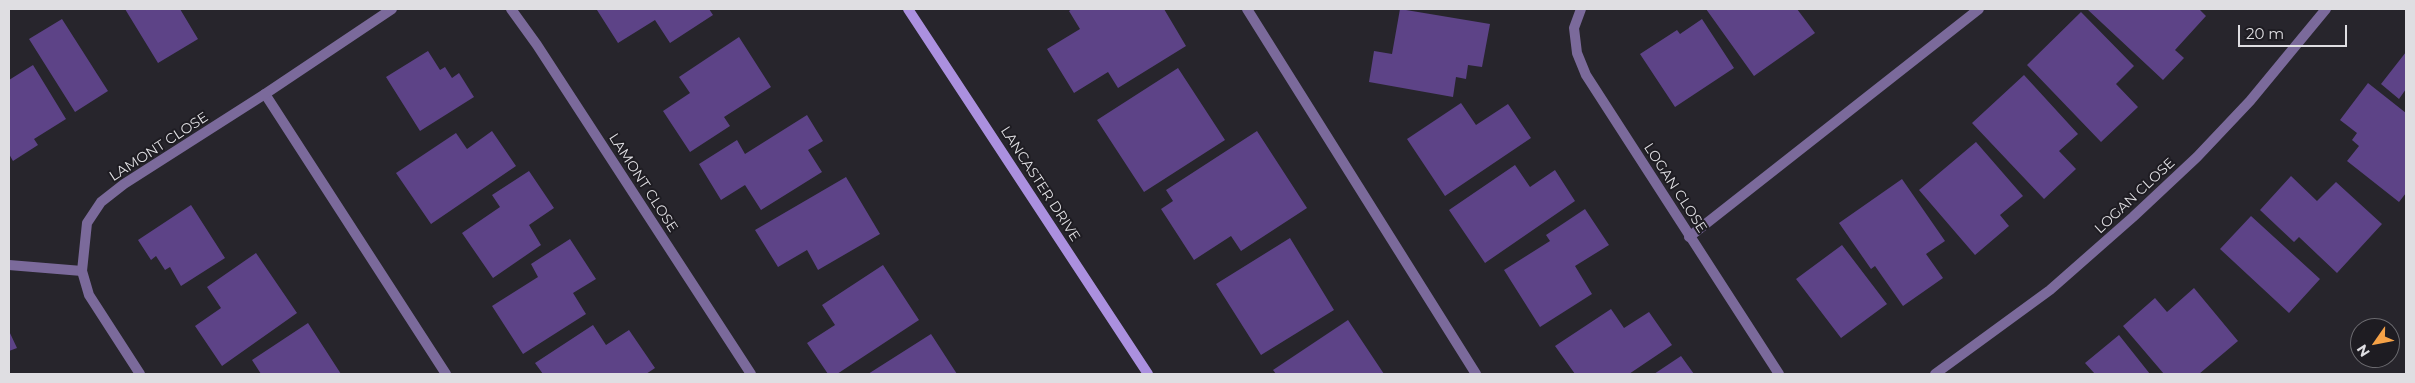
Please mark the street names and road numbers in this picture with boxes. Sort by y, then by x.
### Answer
street label: LAMONT CLOSE [107,109,211,185]
street label: LANCASTER DRIVE [997,123,1083,245]
street label: LAMONT CLOSE [605,131,681,235]
street label: LOGAN CLOSE [1640,140,1710,236]
street label: LOGAN CLOSE [2091,155,2179,237]

